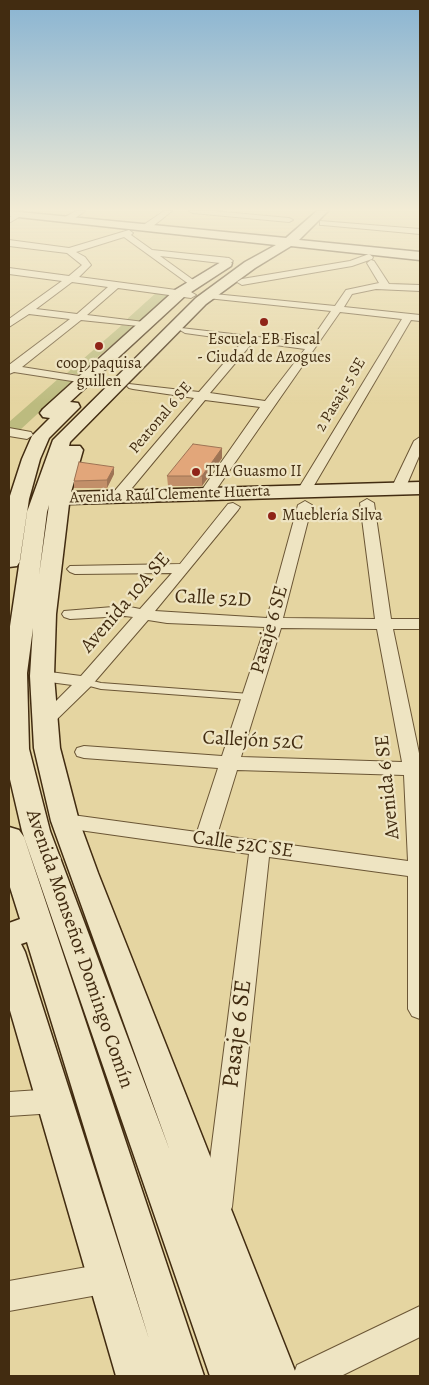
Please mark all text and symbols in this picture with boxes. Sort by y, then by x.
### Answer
marker: Escuela EB Fiscal - Ciudad de Azogues [258,316,270,328]
place label: Escuela EB Fiscal - Ciudad de Azogues [197,330,331,368]
marker: coop paquisa guillen [93,340,105,352]
place label: coop paquisa guillen [56,354,142,392]
street label: 2 Pasaje 5 SE [311,355,371,435]
street label: Peatonal 6 SE [125,378,197,458]
place label: TIA Guasmo II [206,462,302,482]
marker: TIA Guasmo II [190,466,202,478]
street label: Avenida Raúl Clemente Huerta [69,482,271,508]
place label: Mueblería Silva [282,506,383,526]
marker: Mueblería Silva [266,510,278,522]
street label: Avenida 10A SE [76,548,176,658]
street label: Pasaje 6 SE [246,583,294,677]
street label: Calle 52D [174,585,252,613]
street label: Callejón 52C [202,726,304,756]
street label: Avenida 6 SE [371,734,405,840]
street label: Avenida Monseñor Domingo Comín [20,806,138,1092]
street label: Calle 52C SE [191,826,295,864]
street label: Pasaje 6 SE [217,978,259,1090]

